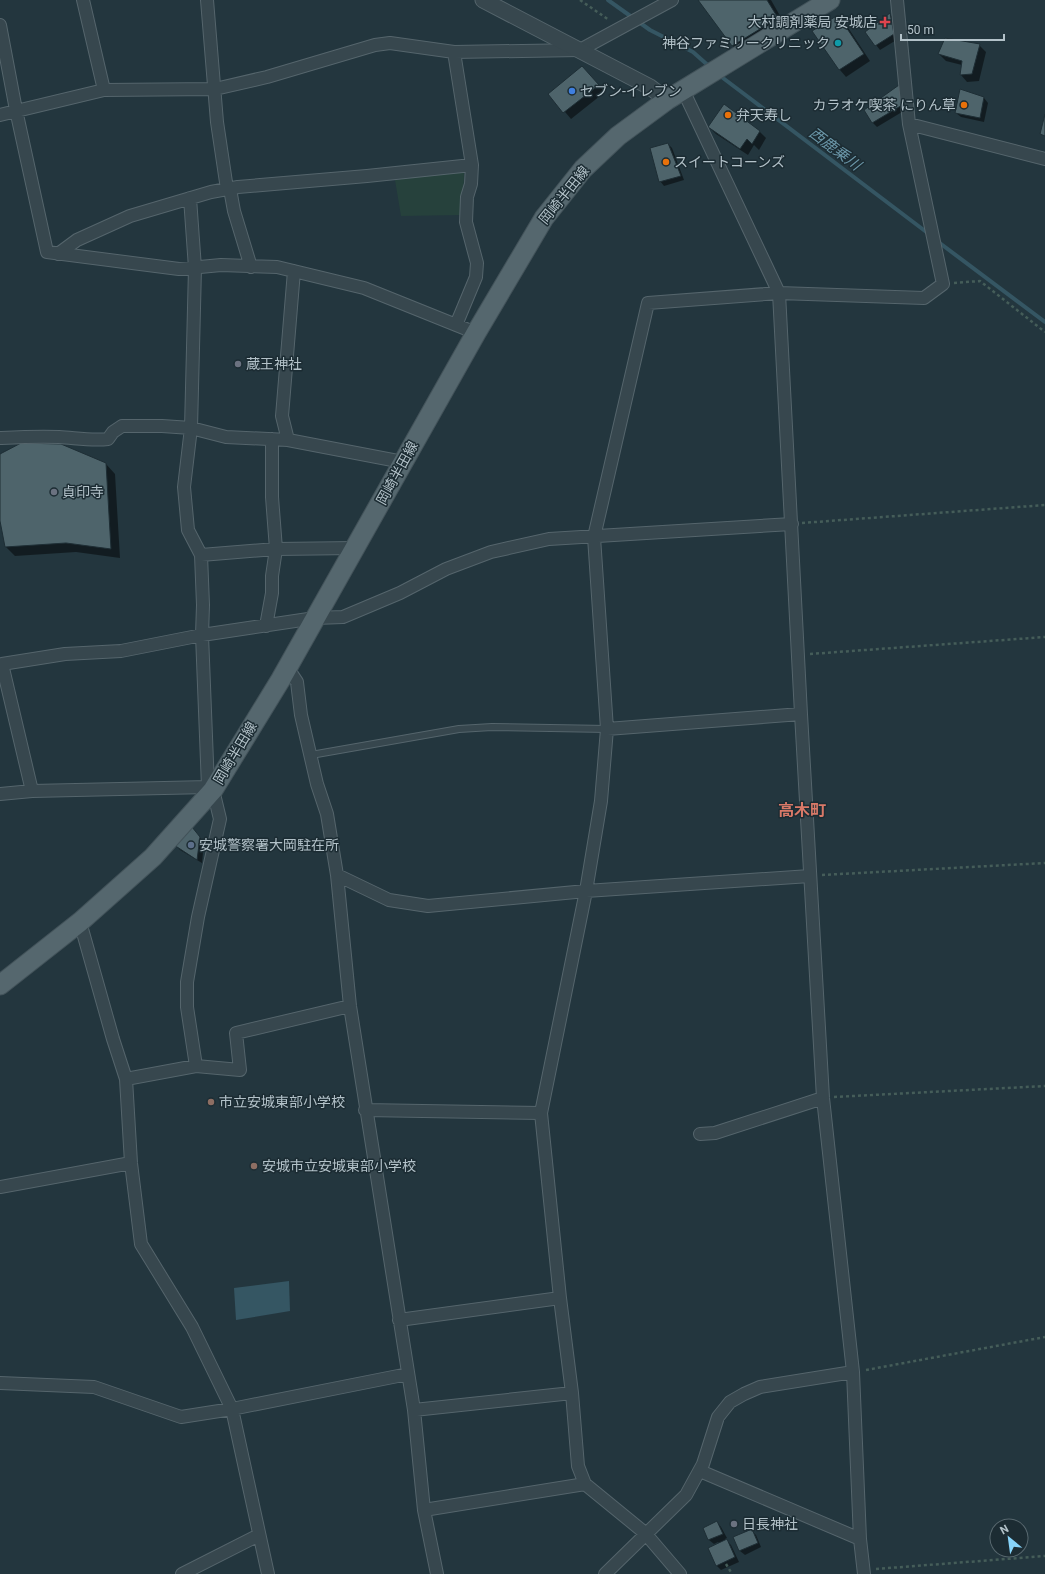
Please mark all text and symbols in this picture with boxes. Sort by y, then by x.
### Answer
place label: 大村調剤薬局 安城店 [748,14,877,30]
scale bar [901,16,1004,42]
marker: 大村調剤薬局 安城店 [880,17,890,27]
text: 50 m [907,23,934,37]
place label: 神谷ファミリークリニック [662,35,830,51]
marker: 神谷ファミリークリニック [833,38,843,48]
place label: セブン-イレブン [580,83,682,99]
marker: セブン-イレブン [567,86,577,96]
place label: カラオケ喫茶 にりん草 [813,97,956,113]
marker: カラオケ喫茶 にりん草 [959,100,969,110]
place label: 弁天寿し [736,107,792,123]
marker: 弁天寿し [723,110,733,120]
water label: 西鹿乗川 [806,124,866,175]
place label: スイートコーンズ [674,154,785,170]
marker: スイートコーンズ [661,157,671,167]
street label: 岡崎半田線 [536,163,592,227]
place label: 蔵王神社 [246,356,302,372]
marker: 蔵王神社 [233,359,243,369]
street label: 岡崎半田線 [373,439,421,507]
place label: 貞印寺 [62,484,104,500]
marker: 貞印寺 [49,487,59,497]
street label: 岡崎半田線 [210,719,260,787]
district label: 高木町 [778,801,826,820]
place label: 安城警察署大岡駐在所 [199,837,339,853]
marker: 安城警察署大岡駐在所 [186,840,196,850]
place label: 市立安城東部小学校 [219,1094,345,1110]
marker: 市立安城東部小学校 [206,1097,216,1107]
place label: 安城市立安城東部小学校 [262,1158,416,1174]
marker: 安城市立安城東部小学校 [249,1161,259,1171]
place label: 日長神社 [742,1516,798,1532]
north arrow [989,1518,1029,1558]
marker: 日長神社 [729,1519,739,1529]
text: N [998,1522,1011,1537]

